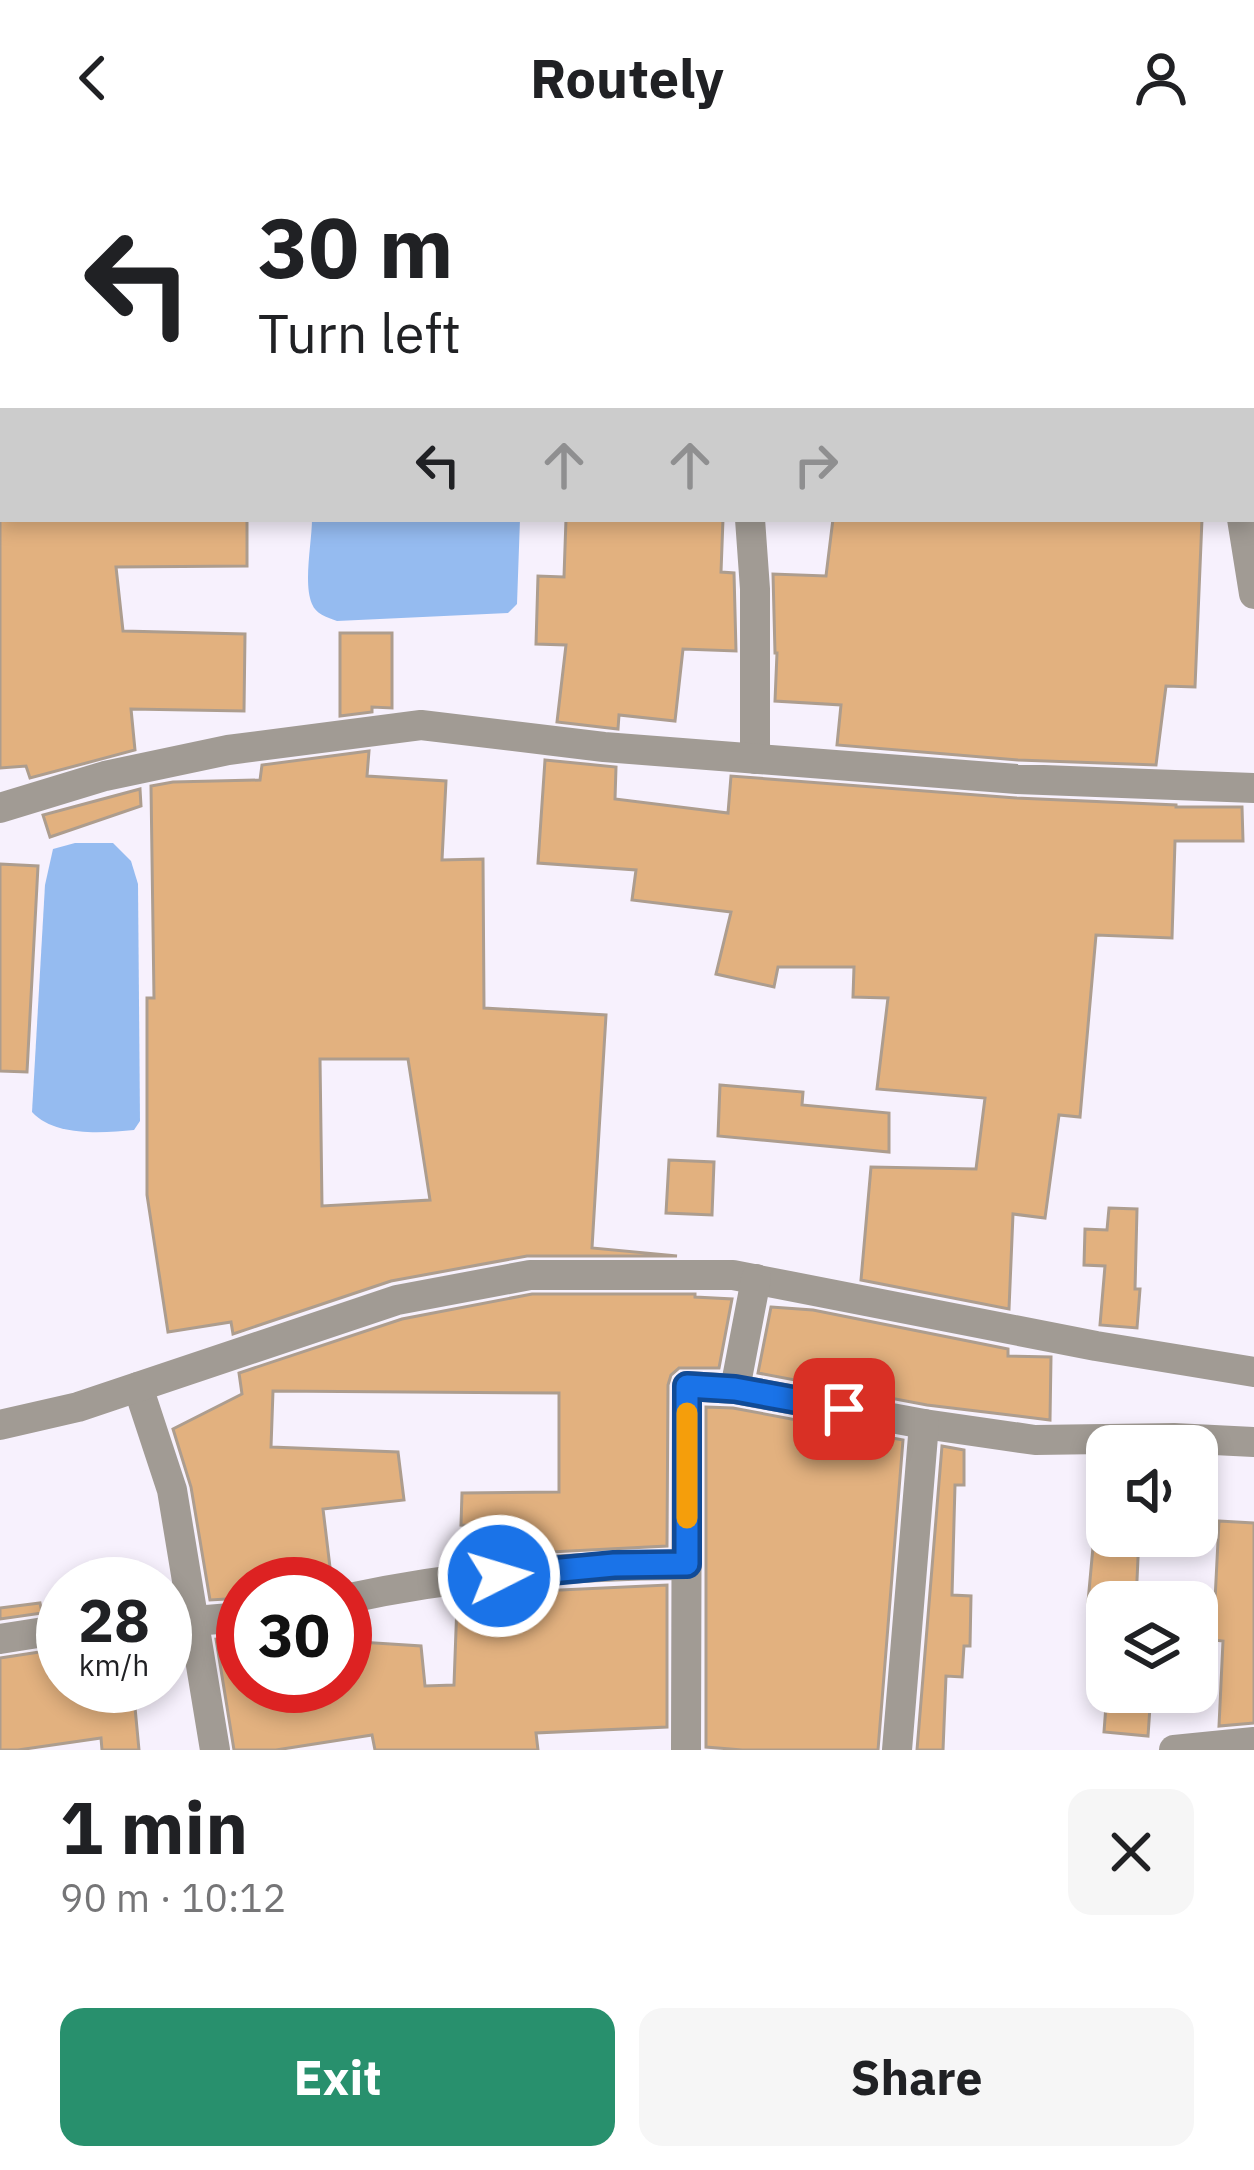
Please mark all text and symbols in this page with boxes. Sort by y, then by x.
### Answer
text: Routely [530,43,724,113]
icon: back [60,45,126,111]
icon: person [1128,45,1194,111]
text: 30 m [258,192,454,301]
icon: left [60,204,216,360]
text: Turn left [258,298,461,368]
icon: left [405,432,471,498]
icon: ahead [531,432,597,498]
icon: ahead [657,432,723,498]
icon: right [783,432,849,498]
pin [793,1358,895,1460]
icon: arrive [811,1376,877,1442]
map controls [1086,1425,1218,1713]
button: sound [1086,1425,1218,1557]
position arrow [436,1513,562,1639]
speed limit sign: 30 [216,1557,372,1713]
text: 28 [78,1580,150,1659]
button: layers [1086,1581,1218,1713]
text: km/h [79,1645,149,1684]
text: 1 min [60,1780,248,1874]
button: close [1068,1789,1194,1915]
text: 90 m · 10:12 [60,1872,286,1923]
button: Exit [60,2008,615,2146]
button: Share [639,2008,1194,2146]

